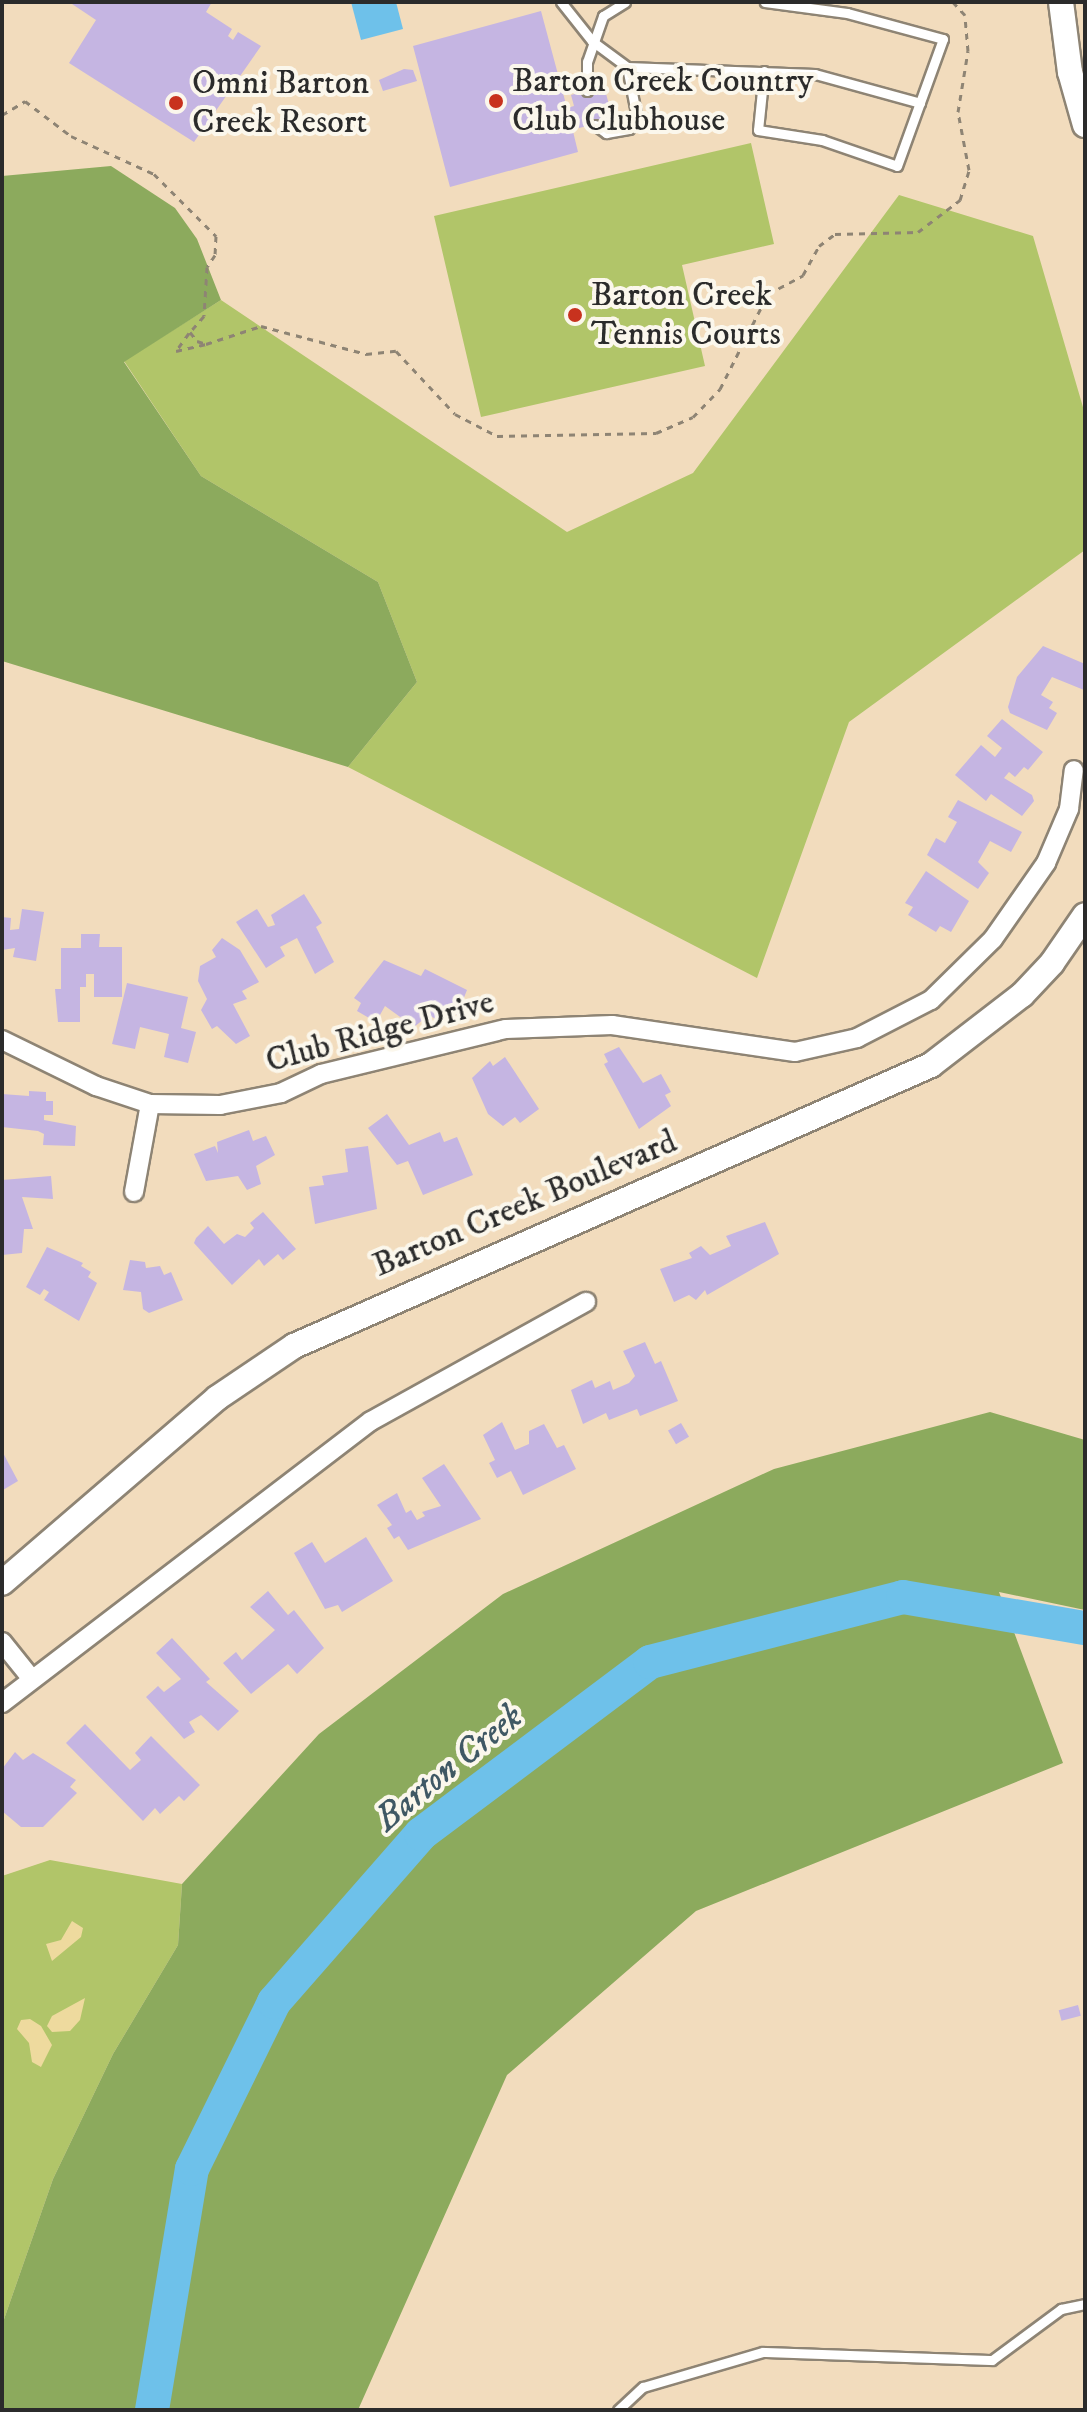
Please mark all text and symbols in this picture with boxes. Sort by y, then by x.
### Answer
place label: Barton Creek Country Club Clubhouse [512,61,813,140]
place label: Omni Barton Creek Resort [192,63,369,142]
marker: Barton Creek Country Club Clubhouse [487,92,505,110]
marker: Omni Barton Creek Resort [167,94,185,112]
place label: Barton Creek Tennis Courts [591,275,781,354]
marker: Barton Creek Tennis Courts [566,306,584,324]
street label: Club Ridge Drive [262,982,498,1082]
street label: Barton Creek Boulevard [367,1122,683,1286]
water label: Barton Creek [366,1695,532,1841]

